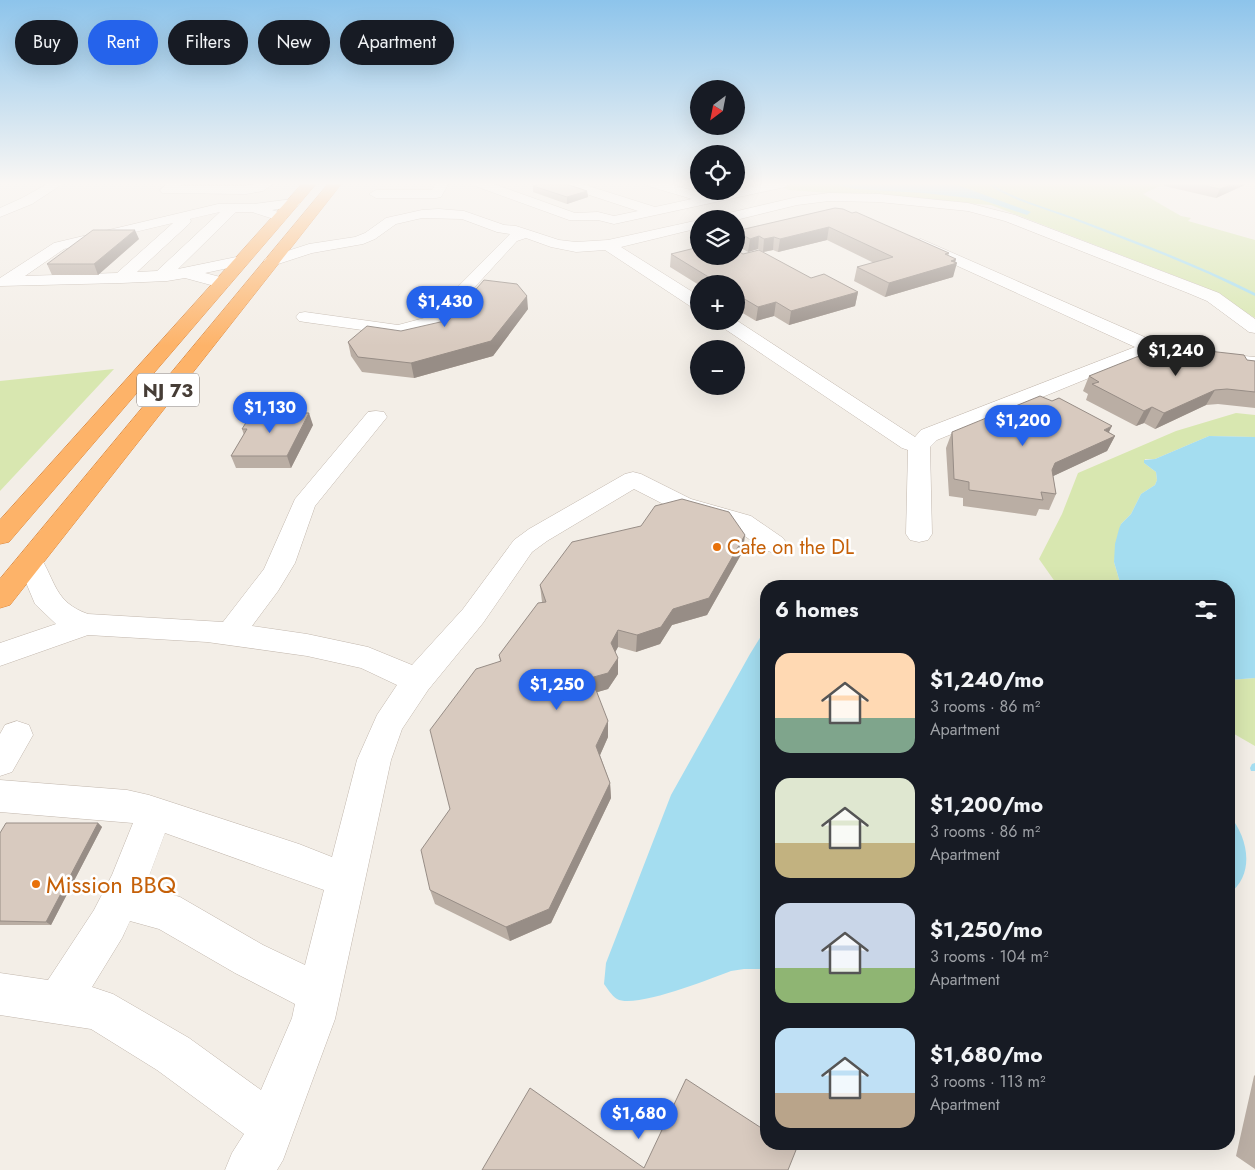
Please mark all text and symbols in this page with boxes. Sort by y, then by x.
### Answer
chip: Buy [15,20,78,65]
chip: Rent [88,20,158,65]
chip: Filters [168,20,248,65]
chip: New [258,20,330,65]
chip: Apartment [340,20,454,65]
north arrow [690,80,745,135]
map controls [690,80,745,395]
button: locate [690,145,745,200]
button: layers [690,210,745,265]
button: + [690,275,745,330]
pin: $1,430 [404,286,486,328]
text: $1,430 [418,290,472,313]
pin: $1,240 [1135,334,1217,377]
text: $1,240 [1148,339,1204,362]
button: − [690,340,745,395]
road number: NJ 73 [137,374,199,406]
pin: $1,130 [229,392,311,434]
text: $1,130 [244,396,296,419]
pin: $1,200 [982,404,1064,447]
text: $1,200 [996,409,1050,432]
place label: Cafe on the DL [727,533,854,562]
marker: Cafe on the DL [711,541,723,553]
text: 6 homes [775,595,859,625]
icon: filters [1192,596,1220,624]
text: $1,240/mo [930,665,1044,695]
pin: $1,250 [516,668,598,711]
text: $1,250 [530,673,584,696]
icon: home [815,673,875,733]
text: 3 rooms · 86 m² [930,695,1040,718]
text: Apartment [930,718,1000,741]
text: $1,200/mo [930,790,1043,820]
icon: home [815,798,875,858]
text: 3 rooms · 86 m² [930,820,1040,843]
text: Apartment [930,843,1000,866]
place label: Mission BBQ [46,867,176,902]
marker: Mission BBQ [30,878,42,890]
text: $1,250/mo [930,915,1043,945]
icon: home [815,923,875,983]
text: 3 rooms · 104 m² [930,945,1049,968]
text: Apartment [930,968,1000,991]
text: $1,680/mo [930,1040,1043,1070]
icon: home [815,1048,875,1108]
text: 3 rooms · 113 m² [930,1070,1046,1093]
text: Apartment [930,1093,1000,1116]
pin: $1,680 [598,1098,680,1140]
text: $1,680 [612,1102,666,1125]

